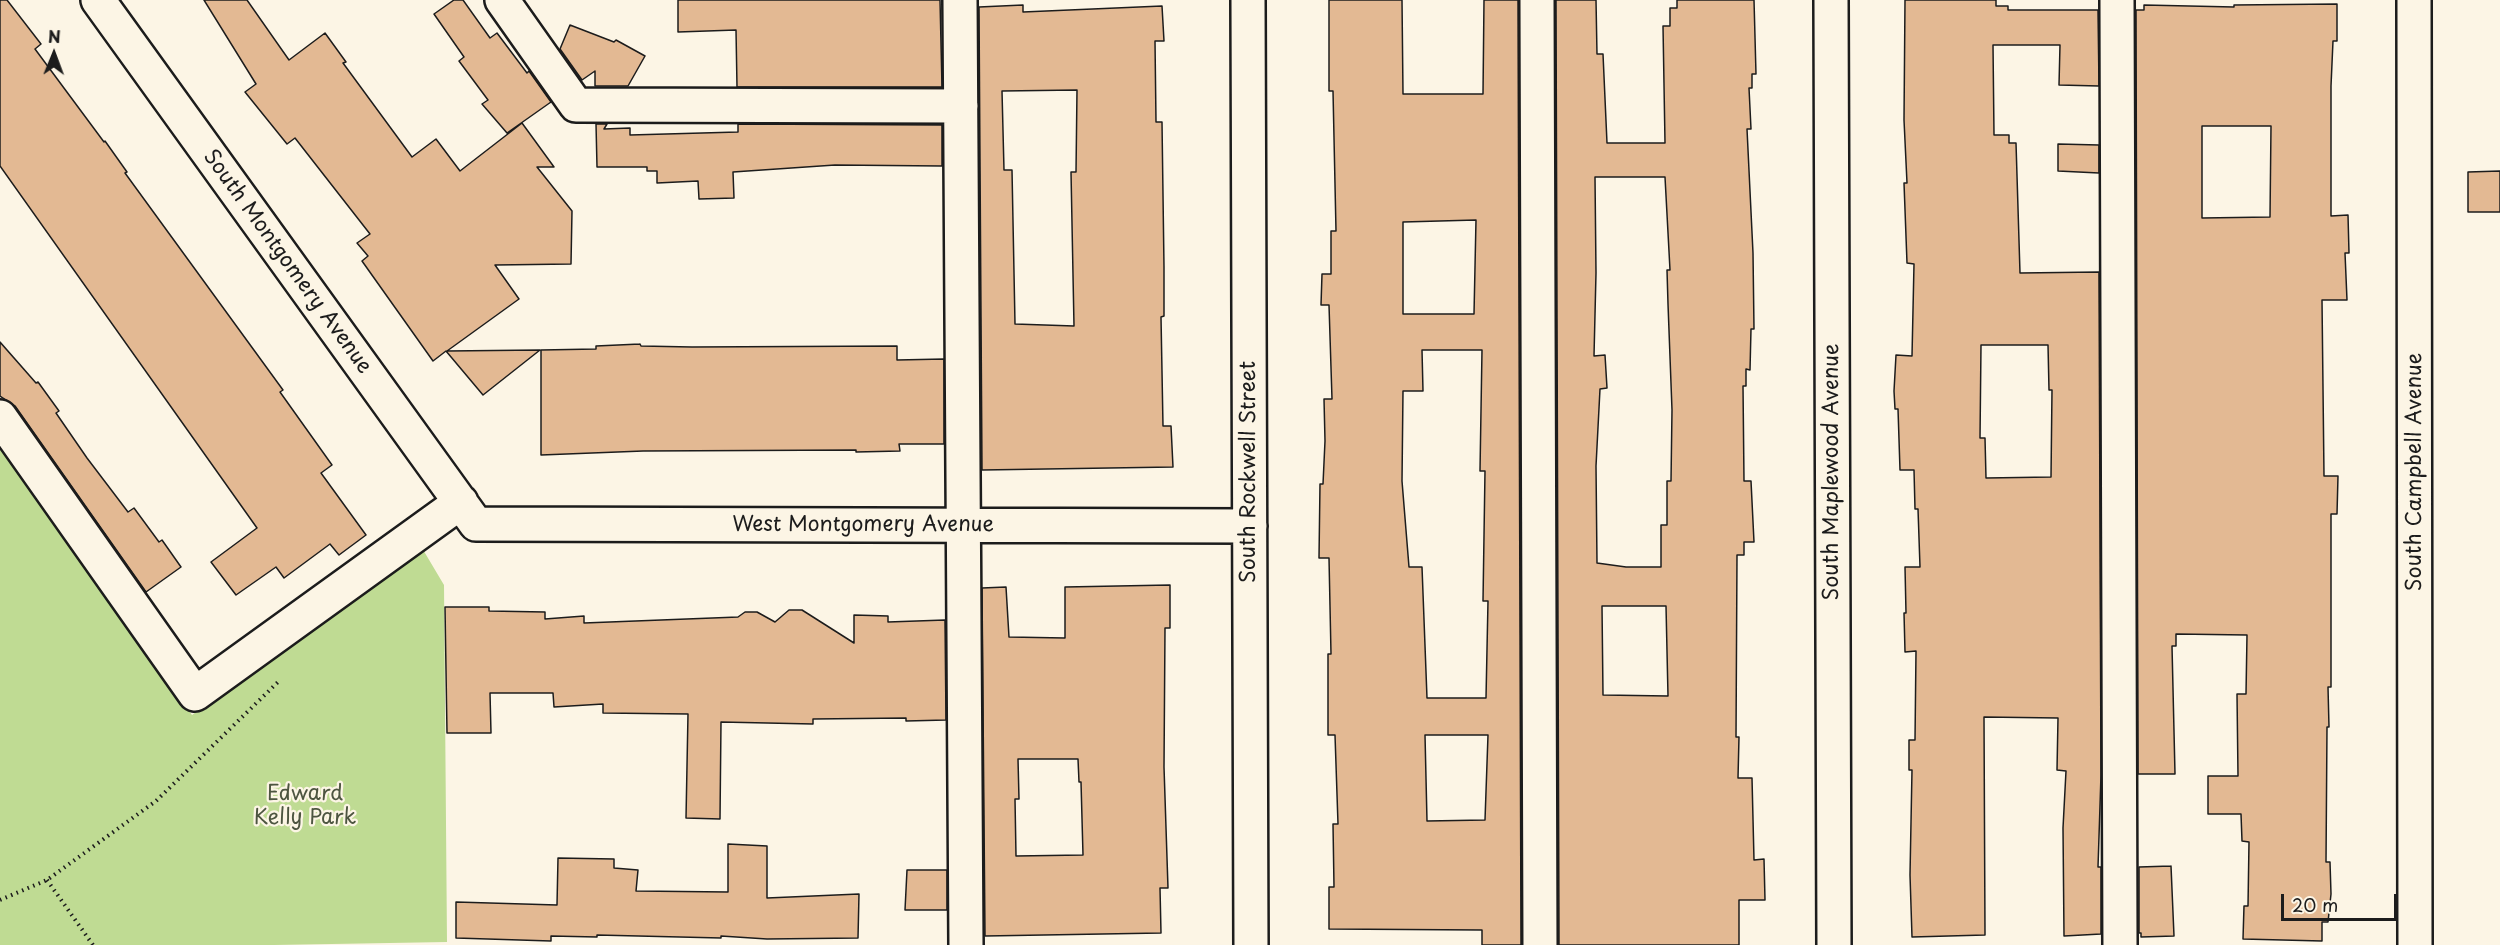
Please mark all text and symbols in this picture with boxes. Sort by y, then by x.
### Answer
north arrow [24,24,84,84]
text: N [48,24,61,48]
street label: South Montgomery Avenue [197,145,377,379]
street label: South Maplewood Avenue [1819,344,1845,600]
street label: South Campbell Avenue [2402,353,2428,591]
street label: South Rockwell Street [1236,361,1262,583]
street label: West Montgomery Avenue [732,512,994,538]
park label: Edward Kelly Park [254,781,356,831]
scale bar [2284,882,2400,920]
text: 20 m [2292,891,2338,918]

